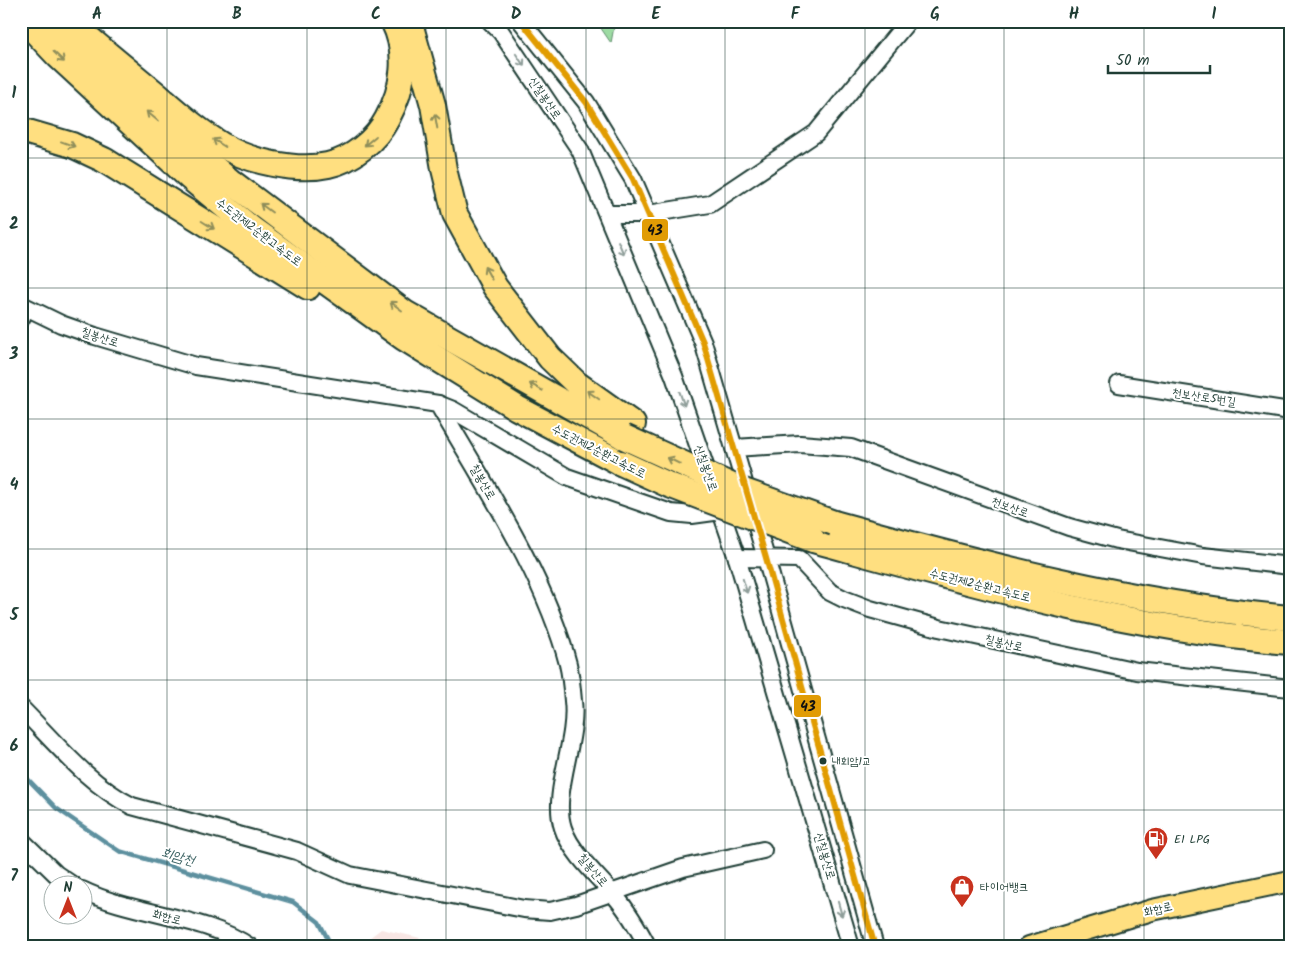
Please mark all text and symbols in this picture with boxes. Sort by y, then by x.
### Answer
text: A [92,2,102,27]
text: B [232,2,242,27]
text: C [371,2,381,27]
text: D [511,2,522,27]
text: E [652,2,662,27]
text: F [791,2,801,27]
text: G [930,2,940,27]
text: H [1069,2,1079,27]
text: I [1212,2,1217,27]
scale bar [1108,42,1211,74]
text: 50 m [1116,49,1150,73]
one-way arrow [53,50,65,63]
one-way arrow [515,53,525,67]
street label: 신칠봉산로 [523,73,566,124]
text: 1 [12,81,17,106]
one-way arrow [146,111,159,122]
one-way arrow [430,113,440,129]
one-way arrow [364,135,377,146]
one-way arrow [212,138,226,148]
one-way arrow [60,140,75,149]
street label: 수도권제2순환고속도로 [212,194,306,271]
one-way arrow [259,203,273,213]
text: 2 [9,212,19,237]
line badge: 43 [641,218,669,242]
one-way arrow [201,220,215,230]
text: 43 [647,220,663,242]
one-way arrow [617,240,627,255]
one-way arrow [482,267,492,281]
one-way arrow [389,301,403,311]
street label: 칠봉산로 [79,322,121,352]
text: 3 [9,342,19,367]
one-way arrow [529,382,544,392]
street label: 천보산로5번길 [1171,383,1238,412]
one-way arrow [586,390,600,400]
one-way arrow [678,391,687,406]
street label: 수도권제2순환고속도로 [548,419,649,483]
street label: 신칠봉산로 [689,442,722,494]
one-way arrow [667,456,682,465]
street label: 칠봉산로 [465,461,500,504]
text: 4 [10,473,19,498]
street label: 천보산로 [988,492,1031,523]
street label: 수도권제2순환고속도로 [927,564,1032,607]
one-way arrow [741,578,751,594]
text: 5 [9,603,20,628]
street label: 칠봉산로 [983,630,1025,657]
line badge: 43 [793,694,822,718]
text: 43 [800,696,816,718]
text: 6 [10,734,19,759]
place label: 내회암1교 [832,753,871,771]
marker: 내회암1교 [818,756,828,766]
fuel station icon: E1 LPG [1143,826,1169,860]
street label: 신칠봉산로 [809,830,840,882]
place label: E1 LPG [1174,830,1210,849]
water label: 회암천 [158,842,199,873]
street label: 칠봉산로 [573,849,612,891]
text: 7 [10,864,18,889]
shop icon: 타이어뱅크 [949,874,975,908]
north arrow [42,876,92,926]
text: N [64,877,73,899]
place label: 타이어뱅크 [980,878,1028,897]
street label: 화합로 [1142,897,1174,922]
one-way arrow [836,901,846,917]
street label: 화합로 [150,905,183,930]

